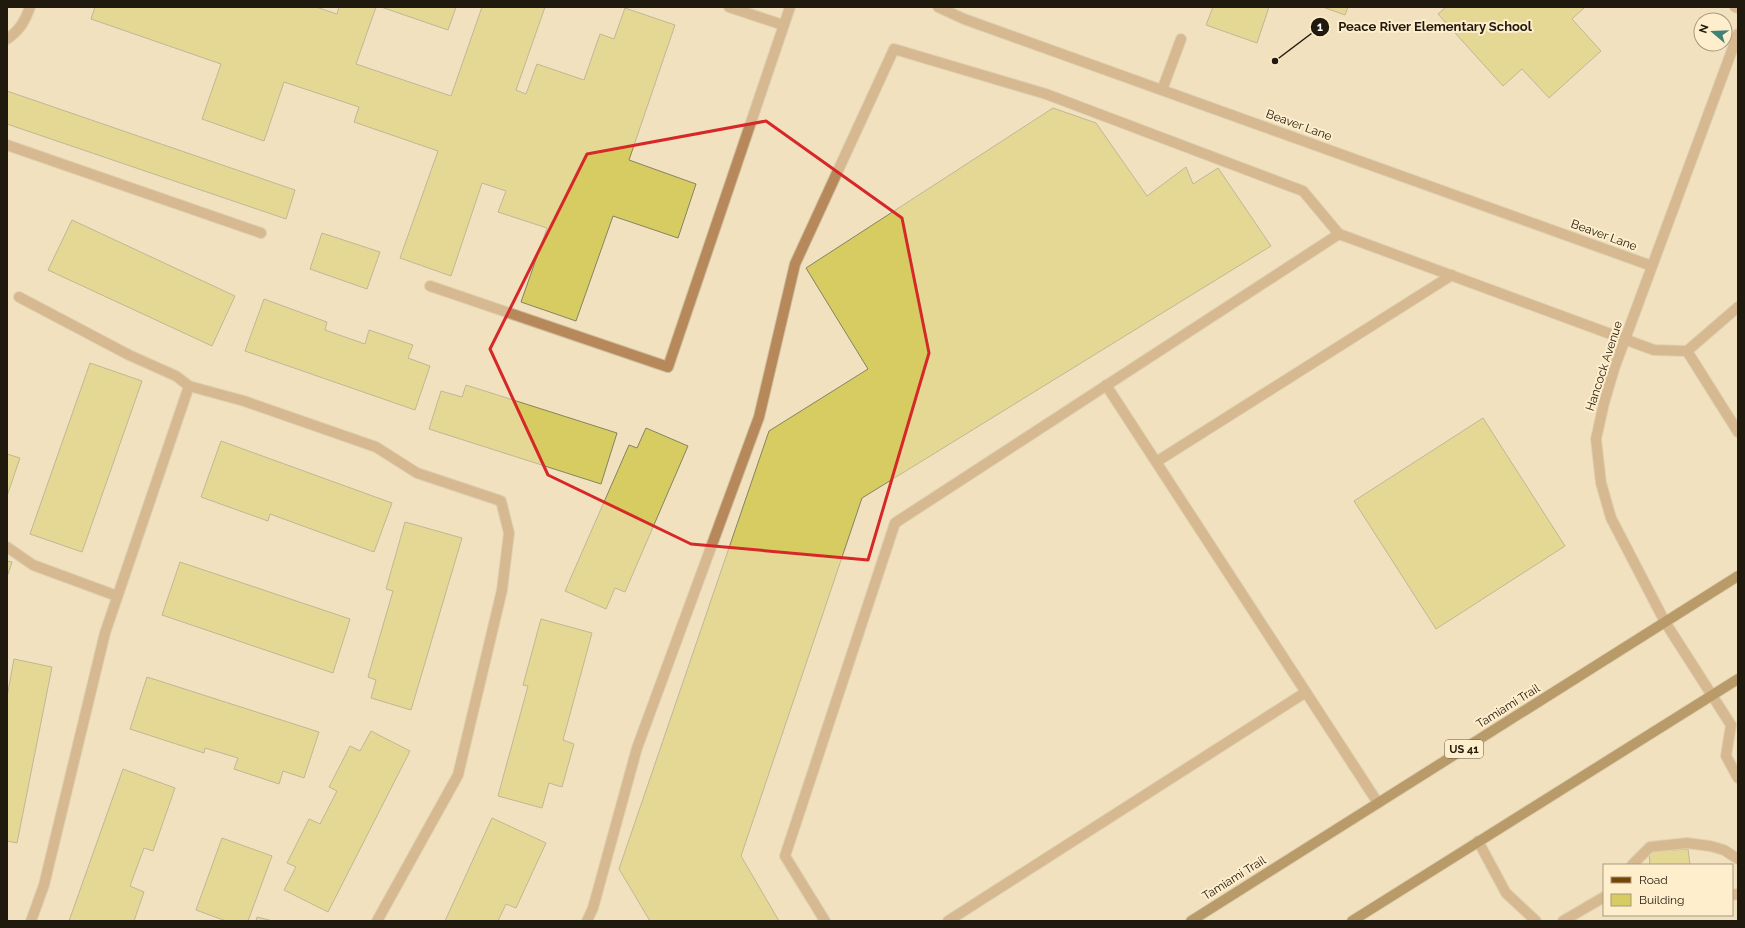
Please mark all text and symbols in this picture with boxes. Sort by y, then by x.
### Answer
north arrow [1693,12,1733,52]
callout: Peace River Elementary School [1310,14,1540,39]
text: Peace River Elementary School [1338,19,1533,34]
text: 1 [1317,20,1323,34]
text: N [1697,23,1712,35]
street label: Beaver Lane [1264,107,1334,143]
street label: Beaver Lane [1569,217,1639,253]
street label: Hancock Avenue [1583,319,1625,413]
street label: Tamiami Trail [1474,681,1543,731]
road number: US 41 [1445,740,1483,758]
street label: Tamiami Trail [1200,853,1269,903]
legend [1603,864,1733,916]
text: Road [1639,873,1668,887]
text: Building [1639,893,1685,907]

